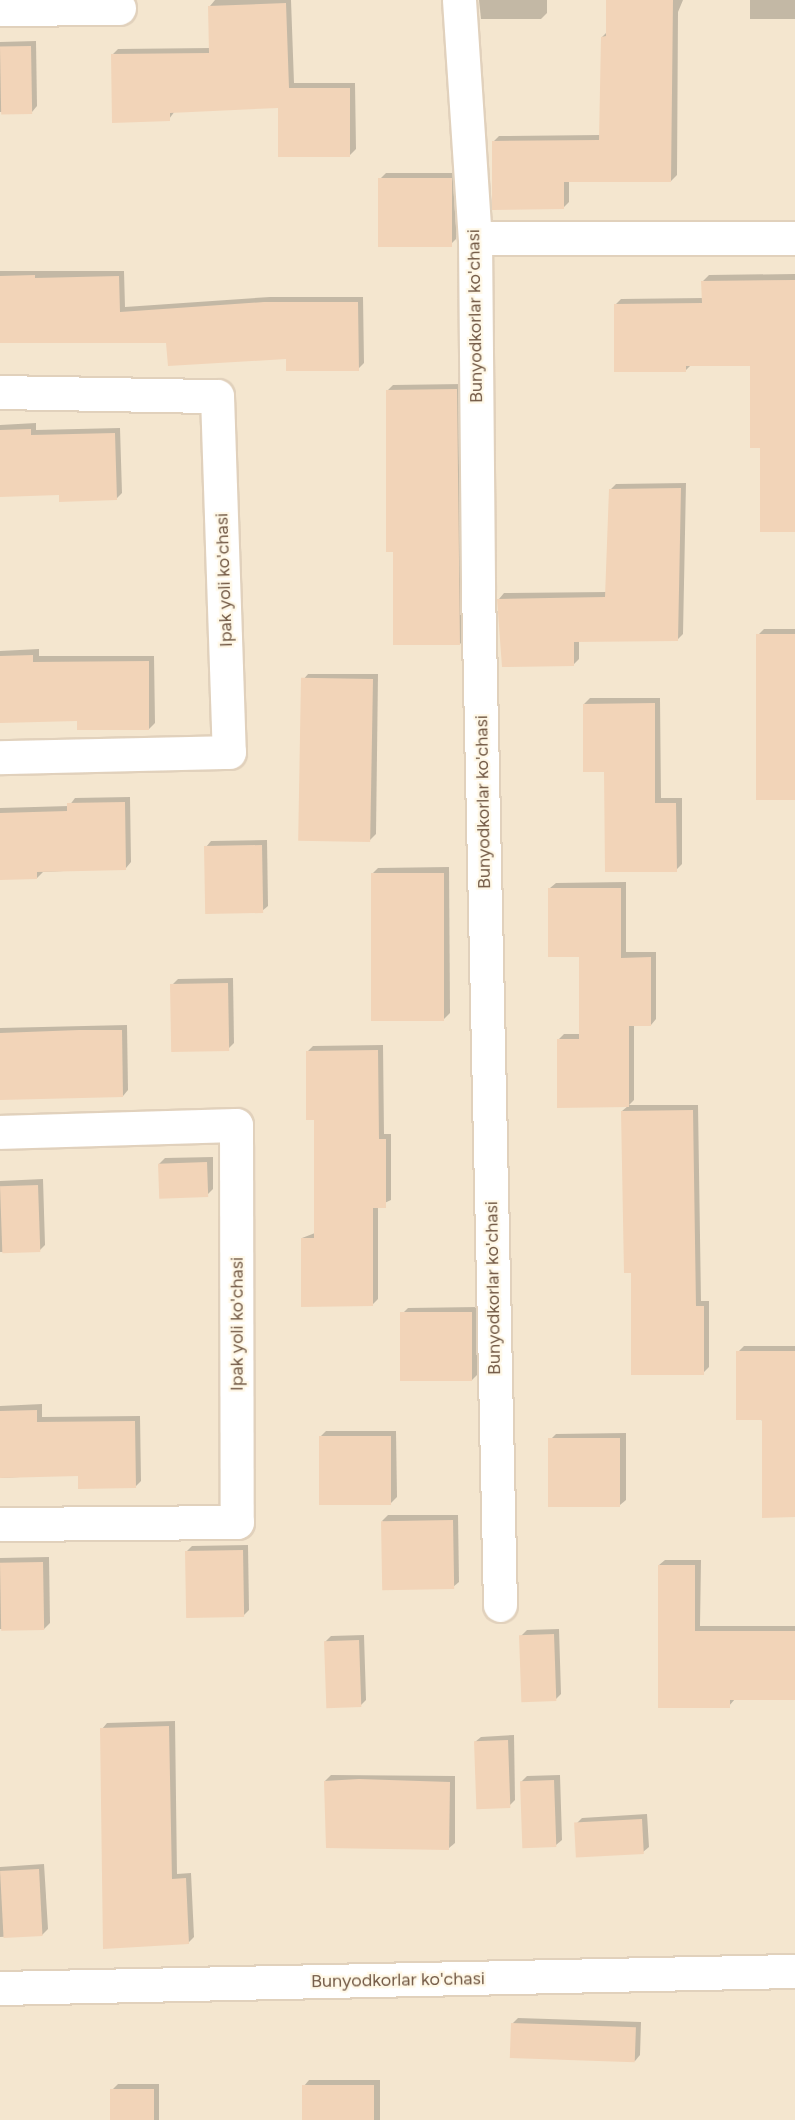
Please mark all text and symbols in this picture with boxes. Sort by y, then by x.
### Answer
street label: Bunyodkorlar ko'chasi [463,229,487,403]
street label: Ipak yoli ko'chasi [211,513,237,647]
street label: Bunyodkorlar ko'chasi [471,715,495,889]
street label: Bunyodkorlar ko'chasi [481,1201,505,1375]
street label: Ipak yoli ko'chasi [226,1257,248,1391]
street label: Bunyodkorlar ko'chasi [311,1968,485,1992]

